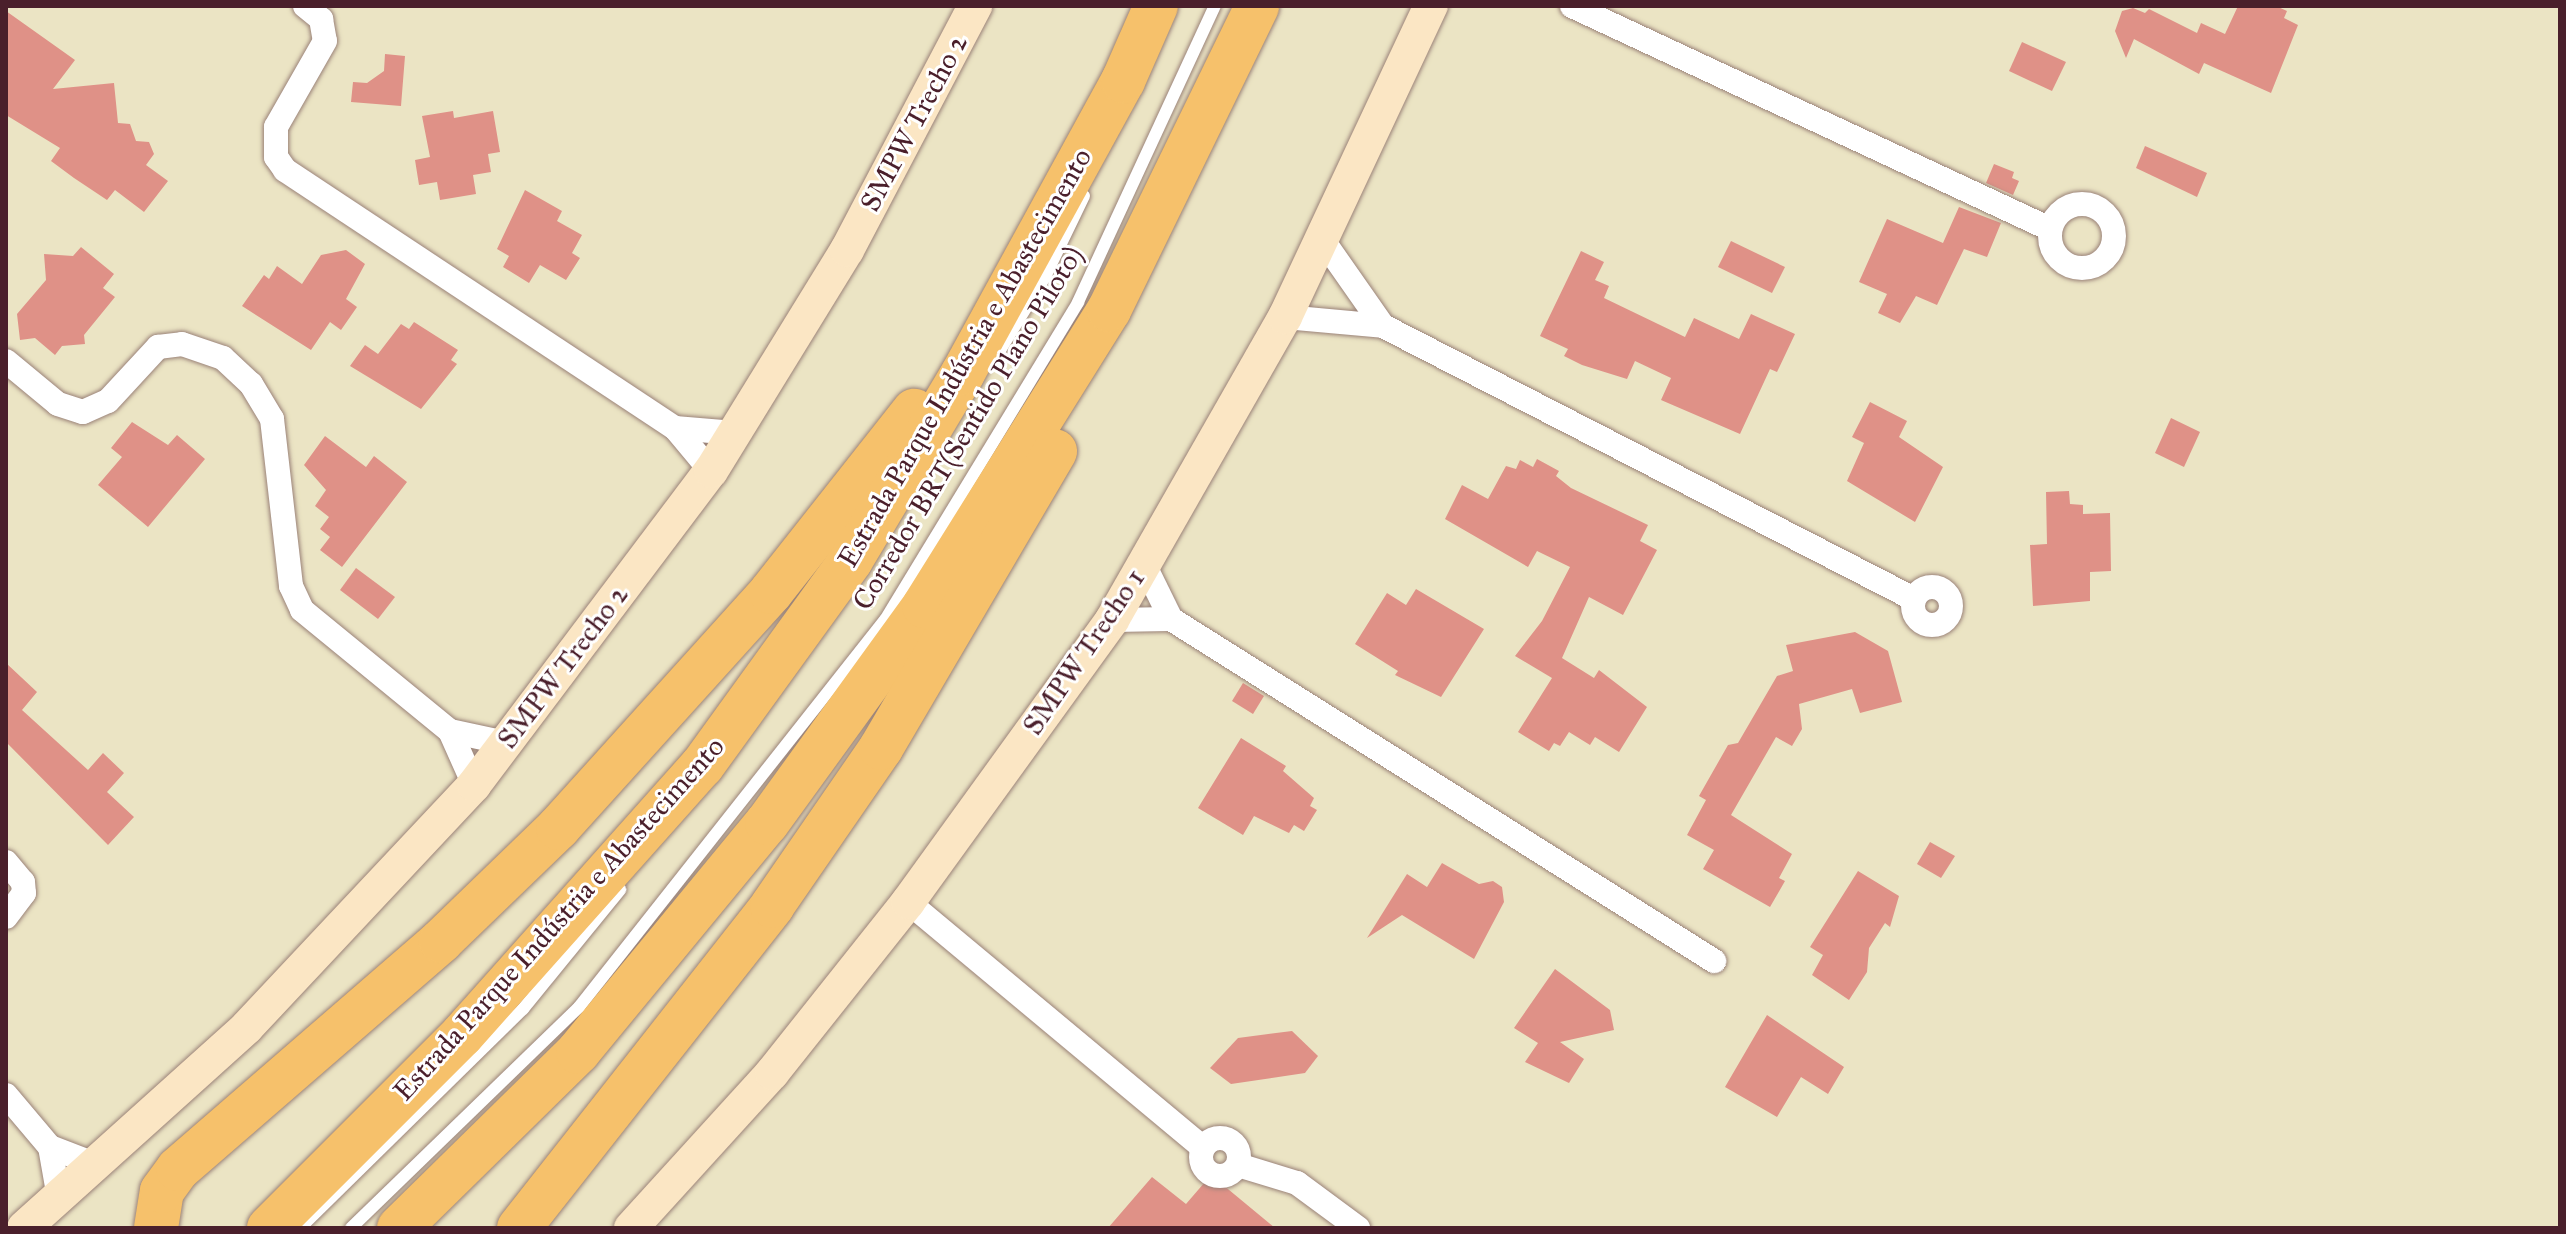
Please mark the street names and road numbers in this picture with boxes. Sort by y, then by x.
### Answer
street label: SMPW Trecho 2 [853,29,975,217]
street label: Estrada Parque Indústria e Abastecimento [831,143,1099,573]
street label: Corredor BRT(Sentido Plano Piloto) [846,240,1090,616]
street label: SMPW Trecho 1 [1016,563,1152,741]
street label: SMPW Trecho 2 [491,579,635,755]
street label: Estrada Parque Indústria e Abastecimento [387,730,731,1108]

